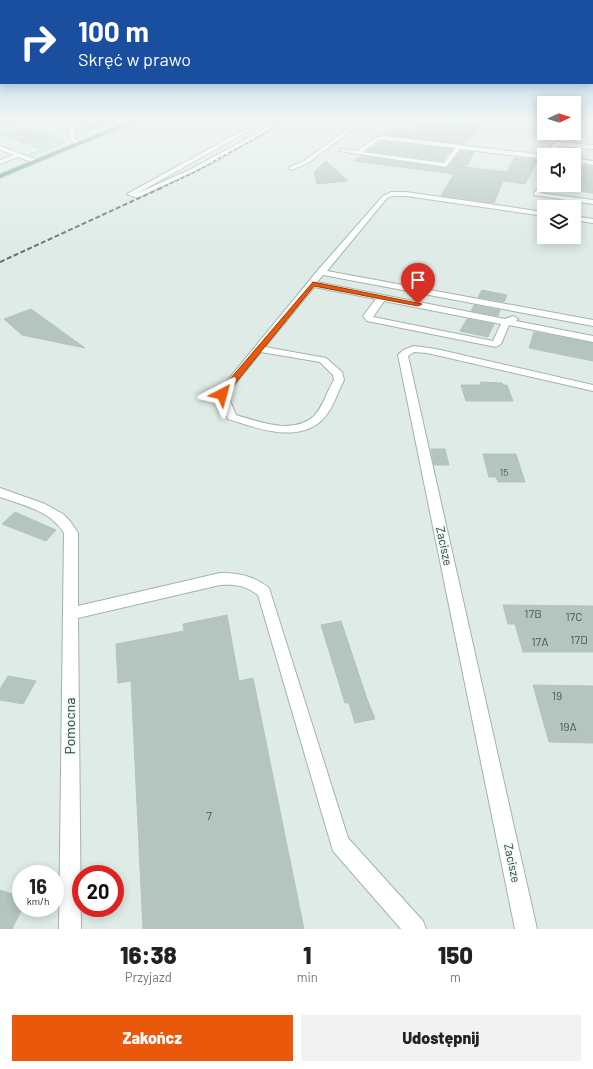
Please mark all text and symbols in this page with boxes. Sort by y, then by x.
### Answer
text: 100 m [78,14,149,48]
icon: right [12,16,64,68]
text: Skręć w prawo [78,48,191,70]
north arrow [537,96,581,140]
map controls [537,96,581,244]
button: sound [537,148,581,192]
button: layers [537,200,581,244]
pin [401,263,435,304]
icon: arrive [407,269,429,291]
position arrow [201,373,243,415]
house number: 15 [500,466,508,478]
street label: Zacisze [434,525,456,567]
house number: 17B [524,606,542,620]
house number: 17C [565,609,583,623]
house number: 17D [570,632,588,646]
house number: 17A [531,634,549,648]
house number: 19 [552,688,562,702]
street label: Pomocna [61,698,78,754]
house number: 19A [559,719,577,733]
house number: 7 [206,808,212,822]
street label: Zacisze [502,842,524,884]
speed limit sign: 20 [72,865,124,917]
text: 16 [29,874,47,898]
text: km/h [27,895,49,907]
text: 16:38 [120,940,177,969]
text: 1 [303,940,312,969]
text: 150 [438,940,473,969]
text: Przyjazd [125,969,172,985]
text: min [297,969,318,985]
text: m [450,969,461,985]
button: Zakończ [12,1015,293,1061]
button: Udostępnij [301,1015,581,1061]

